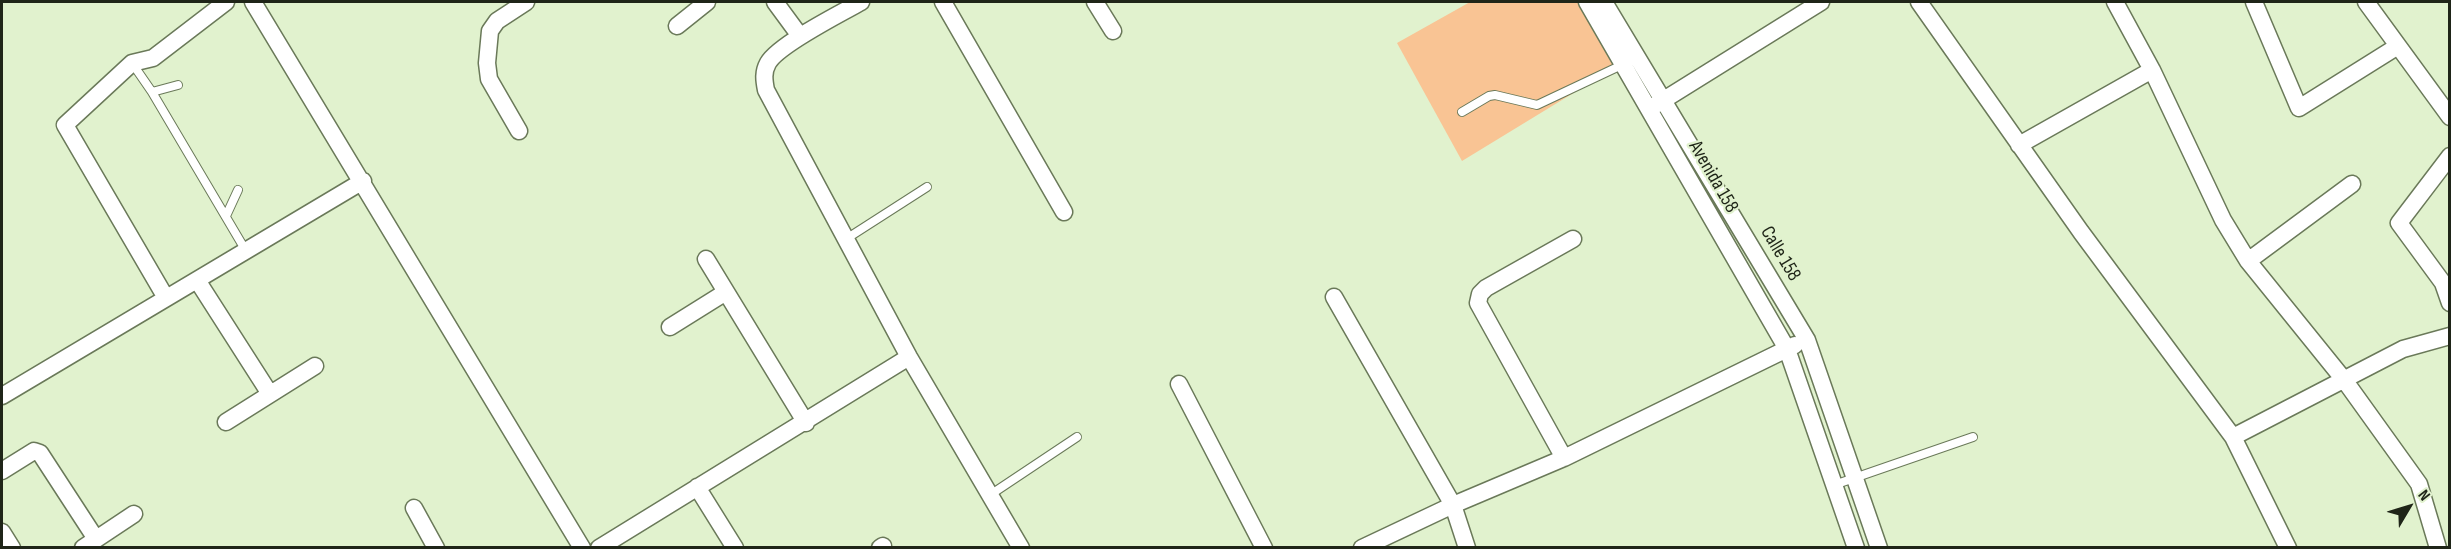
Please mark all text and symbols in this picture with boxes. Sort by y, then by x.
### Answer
street label: Avenida 158 [1683,137,1743,217]
street label: Calle 158 [1754,222,1806,286]
north arrow [2379,477,2439,537]
text: N [2413,486,2434,505]

